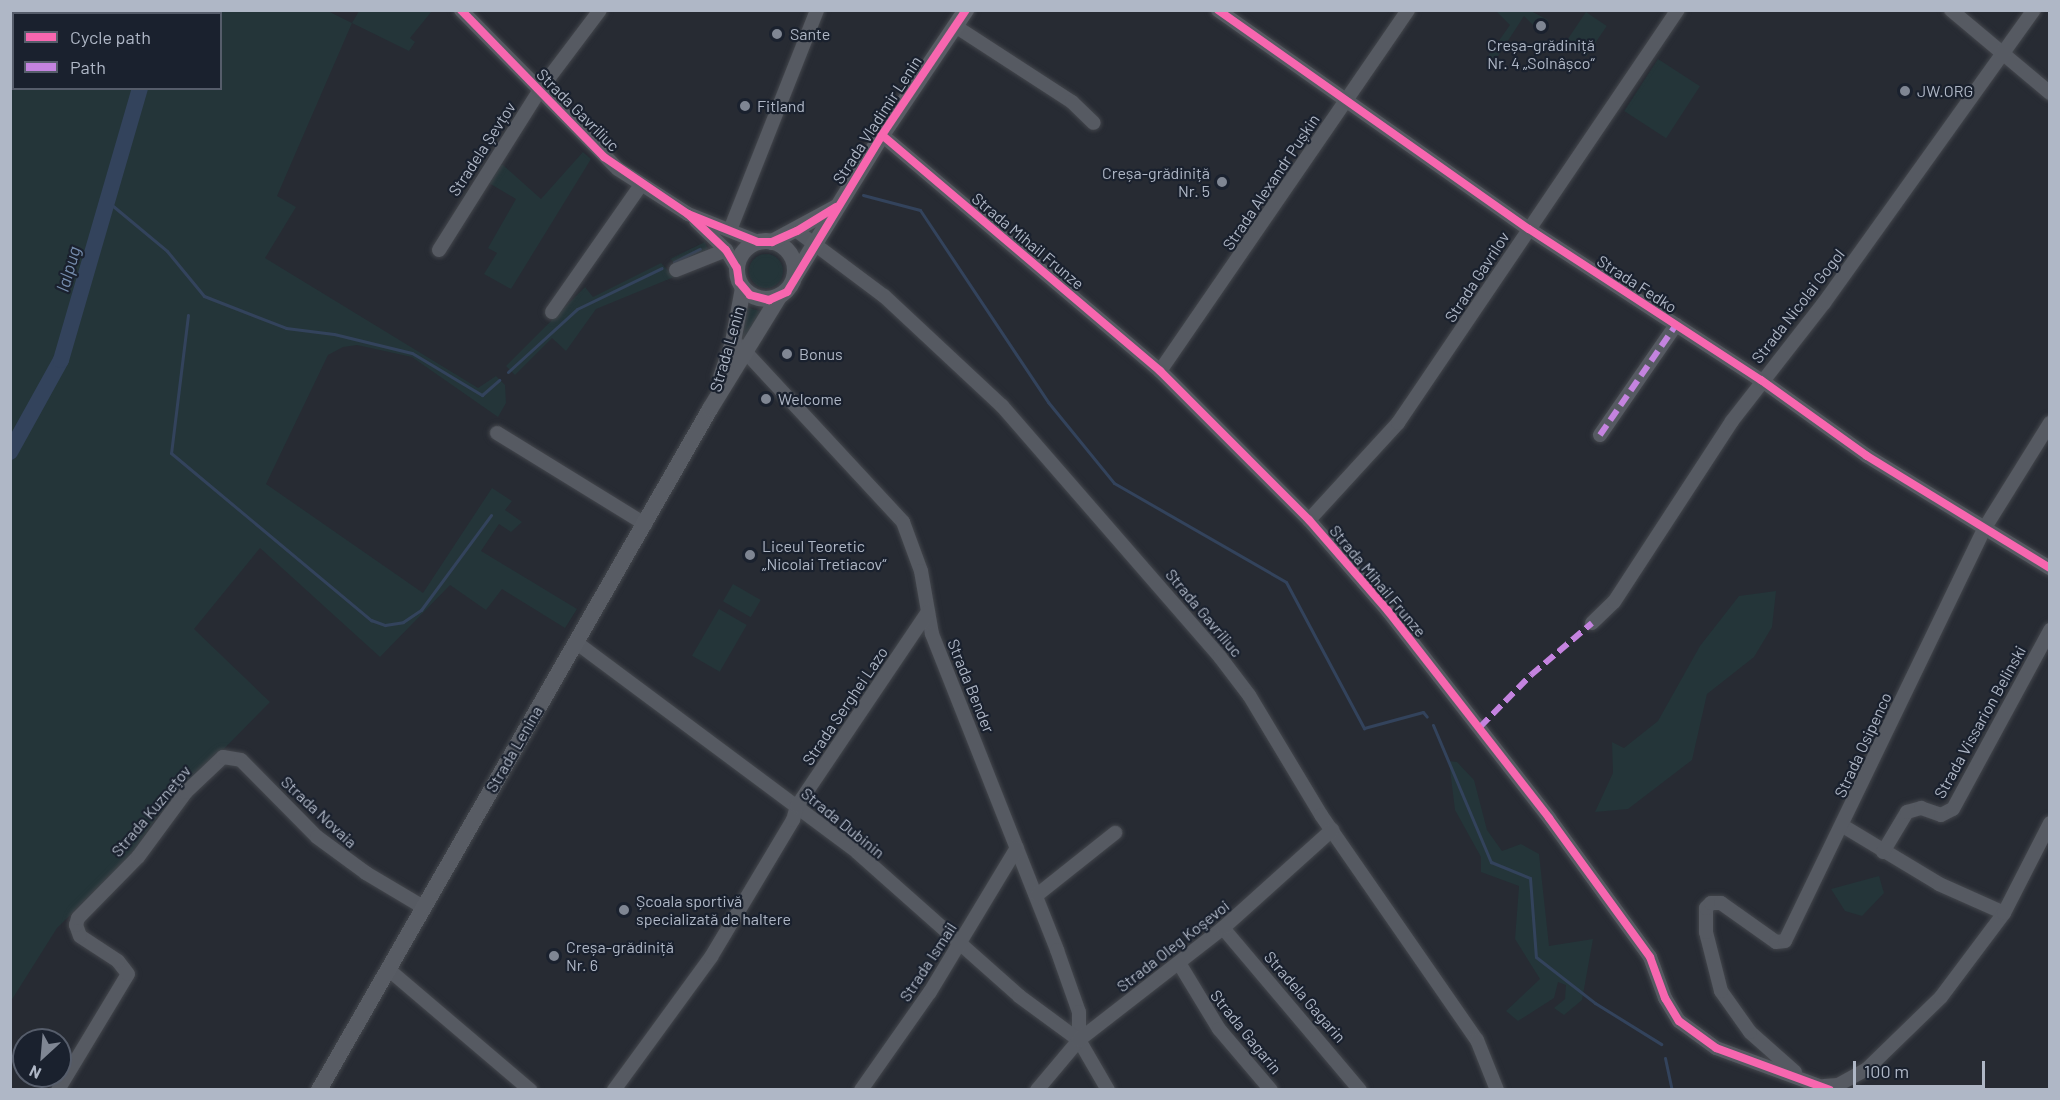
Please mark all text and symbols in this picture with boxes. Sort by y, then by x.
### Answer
legend [12,12,222,90]
marker: Creșa-grădiniță Nr. 4 „Solnâșco“ [1534,19,1548,33]
place label: Sante [790,24,830,44]
marker: Sante [768,25,786,43]
text: Cycle path [70,26,151,48]
place label: Creșa-grădiniță Nr. 4 „Solnâșco“ [1487,35,1595,73]
street label: Strada Vladimir Lenin [828,52,926,188]
text: Path [70,56,106,78]
street label: Strada Gavriliuc [533,65,623,155]
place label: JW.ORG [1917,81,1973,101]
marker: JW.ORG [1898,84,1912,98]
place label: Fitland [757,96,805,116]
street label: Stradela Șevțov [444,98,520,200]
marker: Fitland [738,99,752,113]
street label: Strada Alexandr Pușkin [1218,111,1324,253]
place label: Creșa-grădiniță Nr. 5 [1102,163,1210,201]
marker: Creșa-grădiniță Nr. 5 [1215,175,1229,189]
street label: Strada Mihail Frunze [968,189,1088,293]
street label: Strada Gavrilov [1441,228,1513,326]
water label: Ialpug [51,244,85,294]
street label: Strada Nicolai Gogol [1747,245,1849,367]
street label: Strada Fedko [1593,251,1681,317]
street label: Strada Lenin [706,304,748,394]
place label: Bonus [799,344,843,364]
marker: Bonus [780,347,794,361]
place label: Welcome [778,389,842,409]
marker: Welcome [759,392,773,406]
street label: Strada Mihail Frunze [1326,521,1430,641]
place label: Liceul Teoretic „Nicolai Tretiacov“ [762,536,886,574]
marker: Liceul Teoretic „Nicolai Tretiacov“ [743,548,757,562]
street label: Strada Gavriliuc [1162,565,1246,661]
street label: Strada Bender [943,636,999,736]
street label: Strada Vissarion Belinski [1930,642,2030,802]
street label: Strada Serghei Lazo [798,643,892,769]
street label: Strada Osipenco [1830,689,1896,801]
street label: Strada Lenina [482,702,546,796]
street label: Strada Kuznețov [107,761,195,861]
street label: Strada Novaia [277,772,361,852]
street label: Strada Dubinin [797,784,889,862]
place label: Școala sportivă specializată de haltere [636,891,791,929]
street label: Strada Oleg Koşevoi [1113,896,1233,996]
marker: Școala sportivă specializată de haltere [617,903,631,917]
street label: Strada Ismail [895,919,961,1005]
place label: Creșa-grădiniță Nr. 6 [566,937,674,975]
street label: Stradela Gagarin [1260,947,1350,1047]
marker: Creșa-grădiniță Nr. 6 [547,949,561,963]
street label: Strada Gagarin [1206,986,1286,1078]
north arrow [12,1028,72,1088]
scale bar [1856,1049,1988,1087]
text: 100 m [1864,1060,1909,1082]
text: N [26,1062,44,1084]

